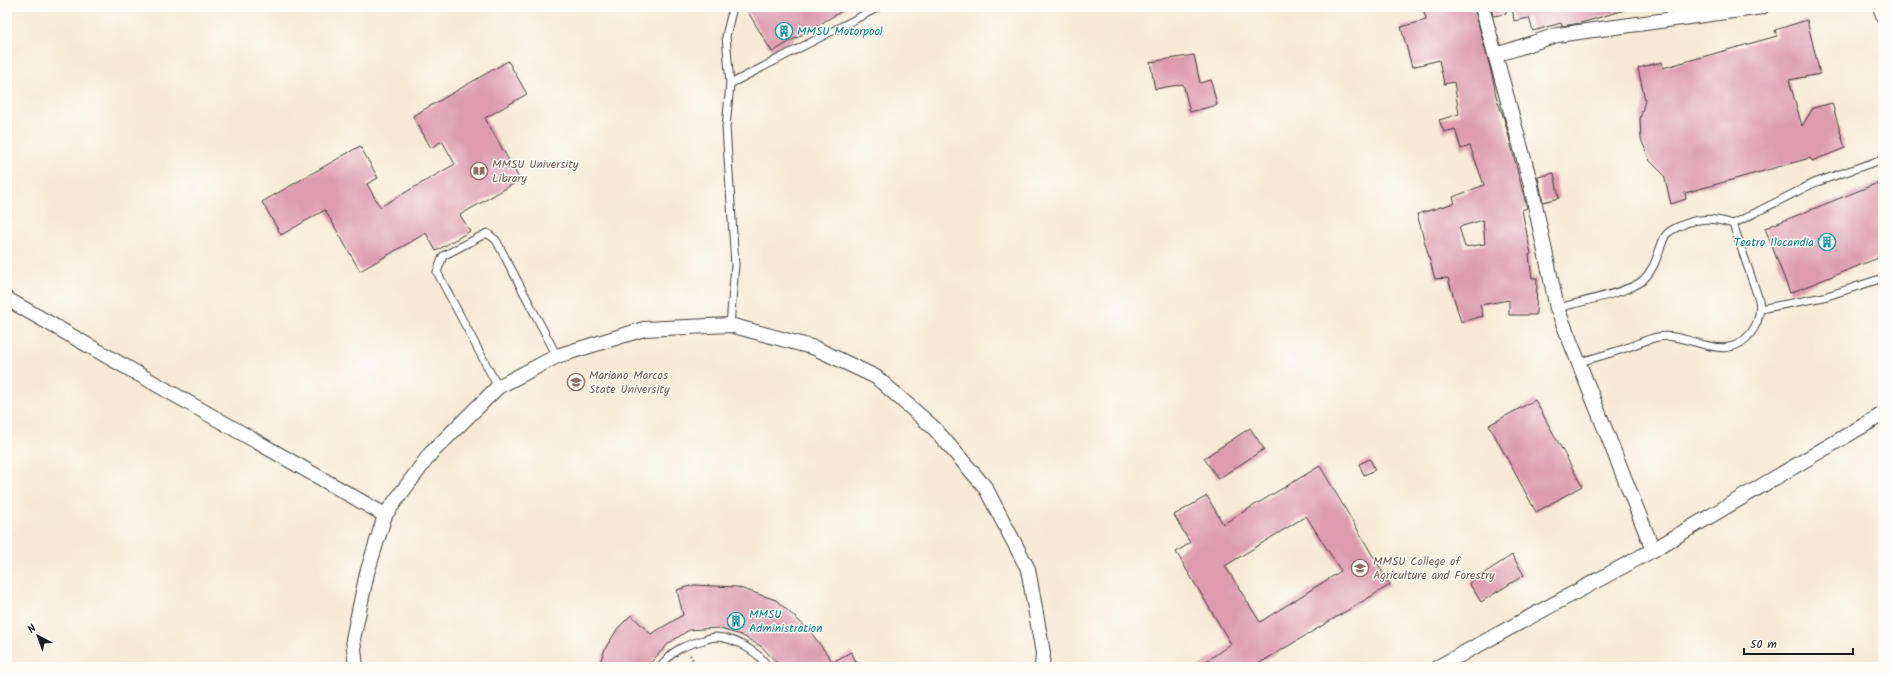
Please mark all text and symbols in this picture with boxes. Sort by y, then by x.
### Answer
building icon: MMSU Motorpool [774,21,794,41]
place label: MMSU Motorpool [797,22,883,41]
place label: MMSU University Library [492,155,579,188]
library icon: MMSU University Library [469,161,489,181]
building icon: Teatro Ilocandia [1817,232,1837,252]
place label: Teatro Ilocandia [1734,233,1814,252]
place label: Mariano Marcos State University [589,366,670,399]
school or university icon: Mariano Marcos State University [566,372,586,392]
place label: MMSU College of Agriculture and Forestry [1373,552,1495,585]
school or university icon: MMSU College of Agriculture and Forestry [1350,558,1370,578]
place label: MMSU Administration [749,605,823,638]
building icon: MMSU Administration [726,611,746,631]
north arrow [18,616,58,656]
text: N [24,620,41,638]
scale bar [1744,630,1853,656]
text: 50 m [1750,635,1777,654]

